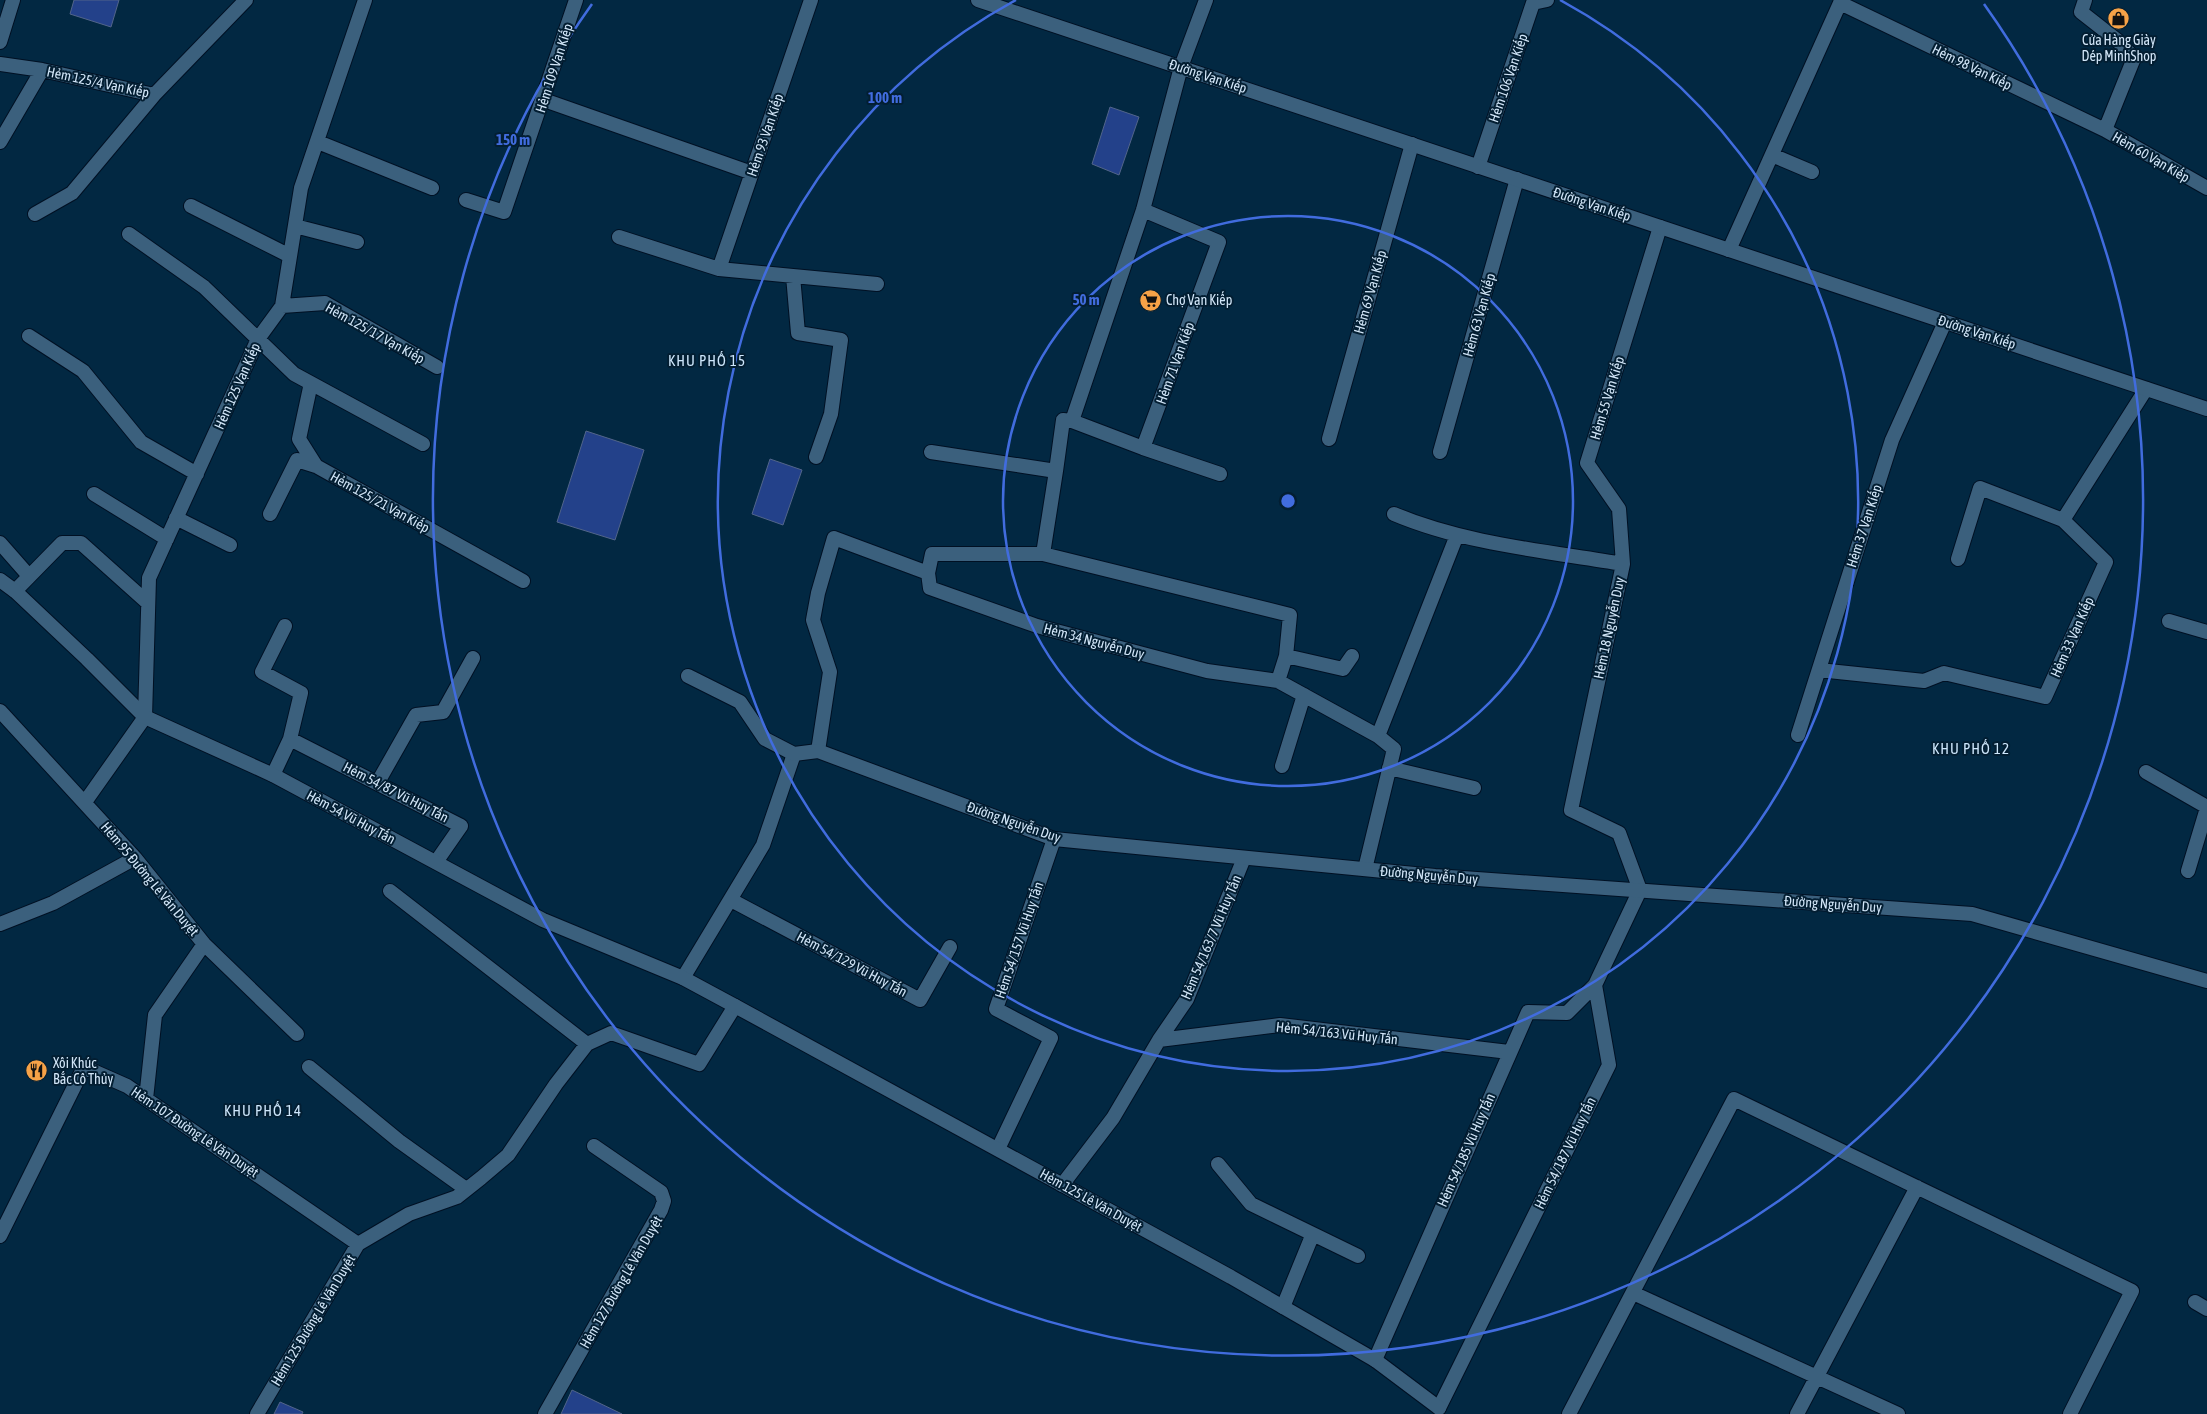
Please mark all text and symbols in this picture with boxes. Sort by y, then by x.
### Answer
shop icon: Cửa Hàng Giày Dép MinhShop [2107,6,2131,30]
street label: Hẻm 109 Vạn Kiếp [531,21,576,115]
street label: Hẻm 106 Vạn Kiếp [1484,31,1531,125]
place label: Cửa Hàng Giày Dép MinhShop [2082,32,2157,64]
street label: Hẻm 98 Vạn Kiếp [1930,40,2015,93]
street label: Đường Vạn Kiếp [1167,55,1249,96]
street label: Hẻm 125/4 Vạn Kiếp [45,62,151,101]
text: 100 m [868,89,902,106]
street label: Hẻm 93 Vạn Kiếp [742,91,787,178]
street label: Hẻm 60 Vạn Kiếp [2110,128,2193,186]
text: 150 m [496,131,530,148]
street label: Đường Vạn Kiếp [1551,183,1633,224]
street label: Hẻm 69 Vạn Kiếp [1349,248,1390,336]
street label: Hẻm 63 Vạn Kiếp [1458,271,1499,359]
supermarket icon: Chợ Vạn Kiếp [1138,288,1162,312]
text: 50 m [1073,291,1100,308]
place label: Chợ Vạn Kiếp [1166,291,1233,308]
street label: Hẻm 125/17 Vạn Kiếp [323,298,428,367]
street label: Đường Vạn Kiếp [1936,311,2018,352]
street label: Hẻm 71 Vạn Kiếp [1152,319,1197,406]
street label: Hẻm 125 Vạn Kiếp [210,340,263,432]
district label: KHU PHỐ 15 [668,351,746,369]
street label: Hẻm 55 Vạn Kiếp [1586,354,1627,442]
street label: Hẻm 125/21 Vạn Kiếp [328,467,433,536]
street label: Hẻm 37 Vạn Kiếp [1842,482,1885,570]
centre of rings [1279,492,1297,510]
street label: Hẻm 18 Nguyễn Duy [1590,575,1628,680]
street label: Hẻm 33 Vạn Kiếp [2046,594,2097,680]
street label: Hẻm 34 Nguyễn Duy [1042,620,1146,662]
district label: KHU PHỐ 12 [1932,739,2010,757]
street label: Hẻm 54/87 Vũ Huy Tấn [341,758,452,825]
street label: Hẻm 54 Vũ Huy Tấn [304,786,398,847]
street label: Đường Nguyễn Duy [965,798,1063,846]
street label: Hẻm 95 Đường Lê Văn Duyệt [98,819,202,939]
street label: Đường Nguyễn Duy [1379,863,1479,887]
street label: Hẻm 54/163/7 Vũ Huy Tấn [1177,872,1244,1002]
street label: Hẻm 54/157 Vũ Huy Tấn [991,879,1046,1000]
street label: Đường Nguyễn Duy [1784,893,1883,915]
street label: Hẻm 54/129 Vũ Huy Tấn [794,927,910,1000]
street label: Hẻm 54/163 Vũ Huy Tấn [1275,1018,1399,1047]
place label: Xôi Khúc Bắc Cô Thủy [53,1055,113,1087]
restaurant icon: Xôi Khúc Bắc Cô Thủy [25,1059,49,1083]
street label: Hẻm 107 Đường Lê Văn Duyệt [128,1083,262,1181]
street label: Hẻm 54/185 Vũ Huy Tấn [1433,1090,1498,1209]
street label: Hẻm 54/187 Vũ Huy Tấn [1530,1094,1599,1212]
district label: KHU PHỐ 14 [224,1101,302,1119]
street label: Hẻm 125 Lê Văn Duyệt [1037,1165,1145,1235]
street label: Hẻm 127 Đường Lê Văn Duyệt [577,1213,665,1351]
street label: Hẻm 125 Đường Lê Văn Duyệt [268,1252,358,1388]

